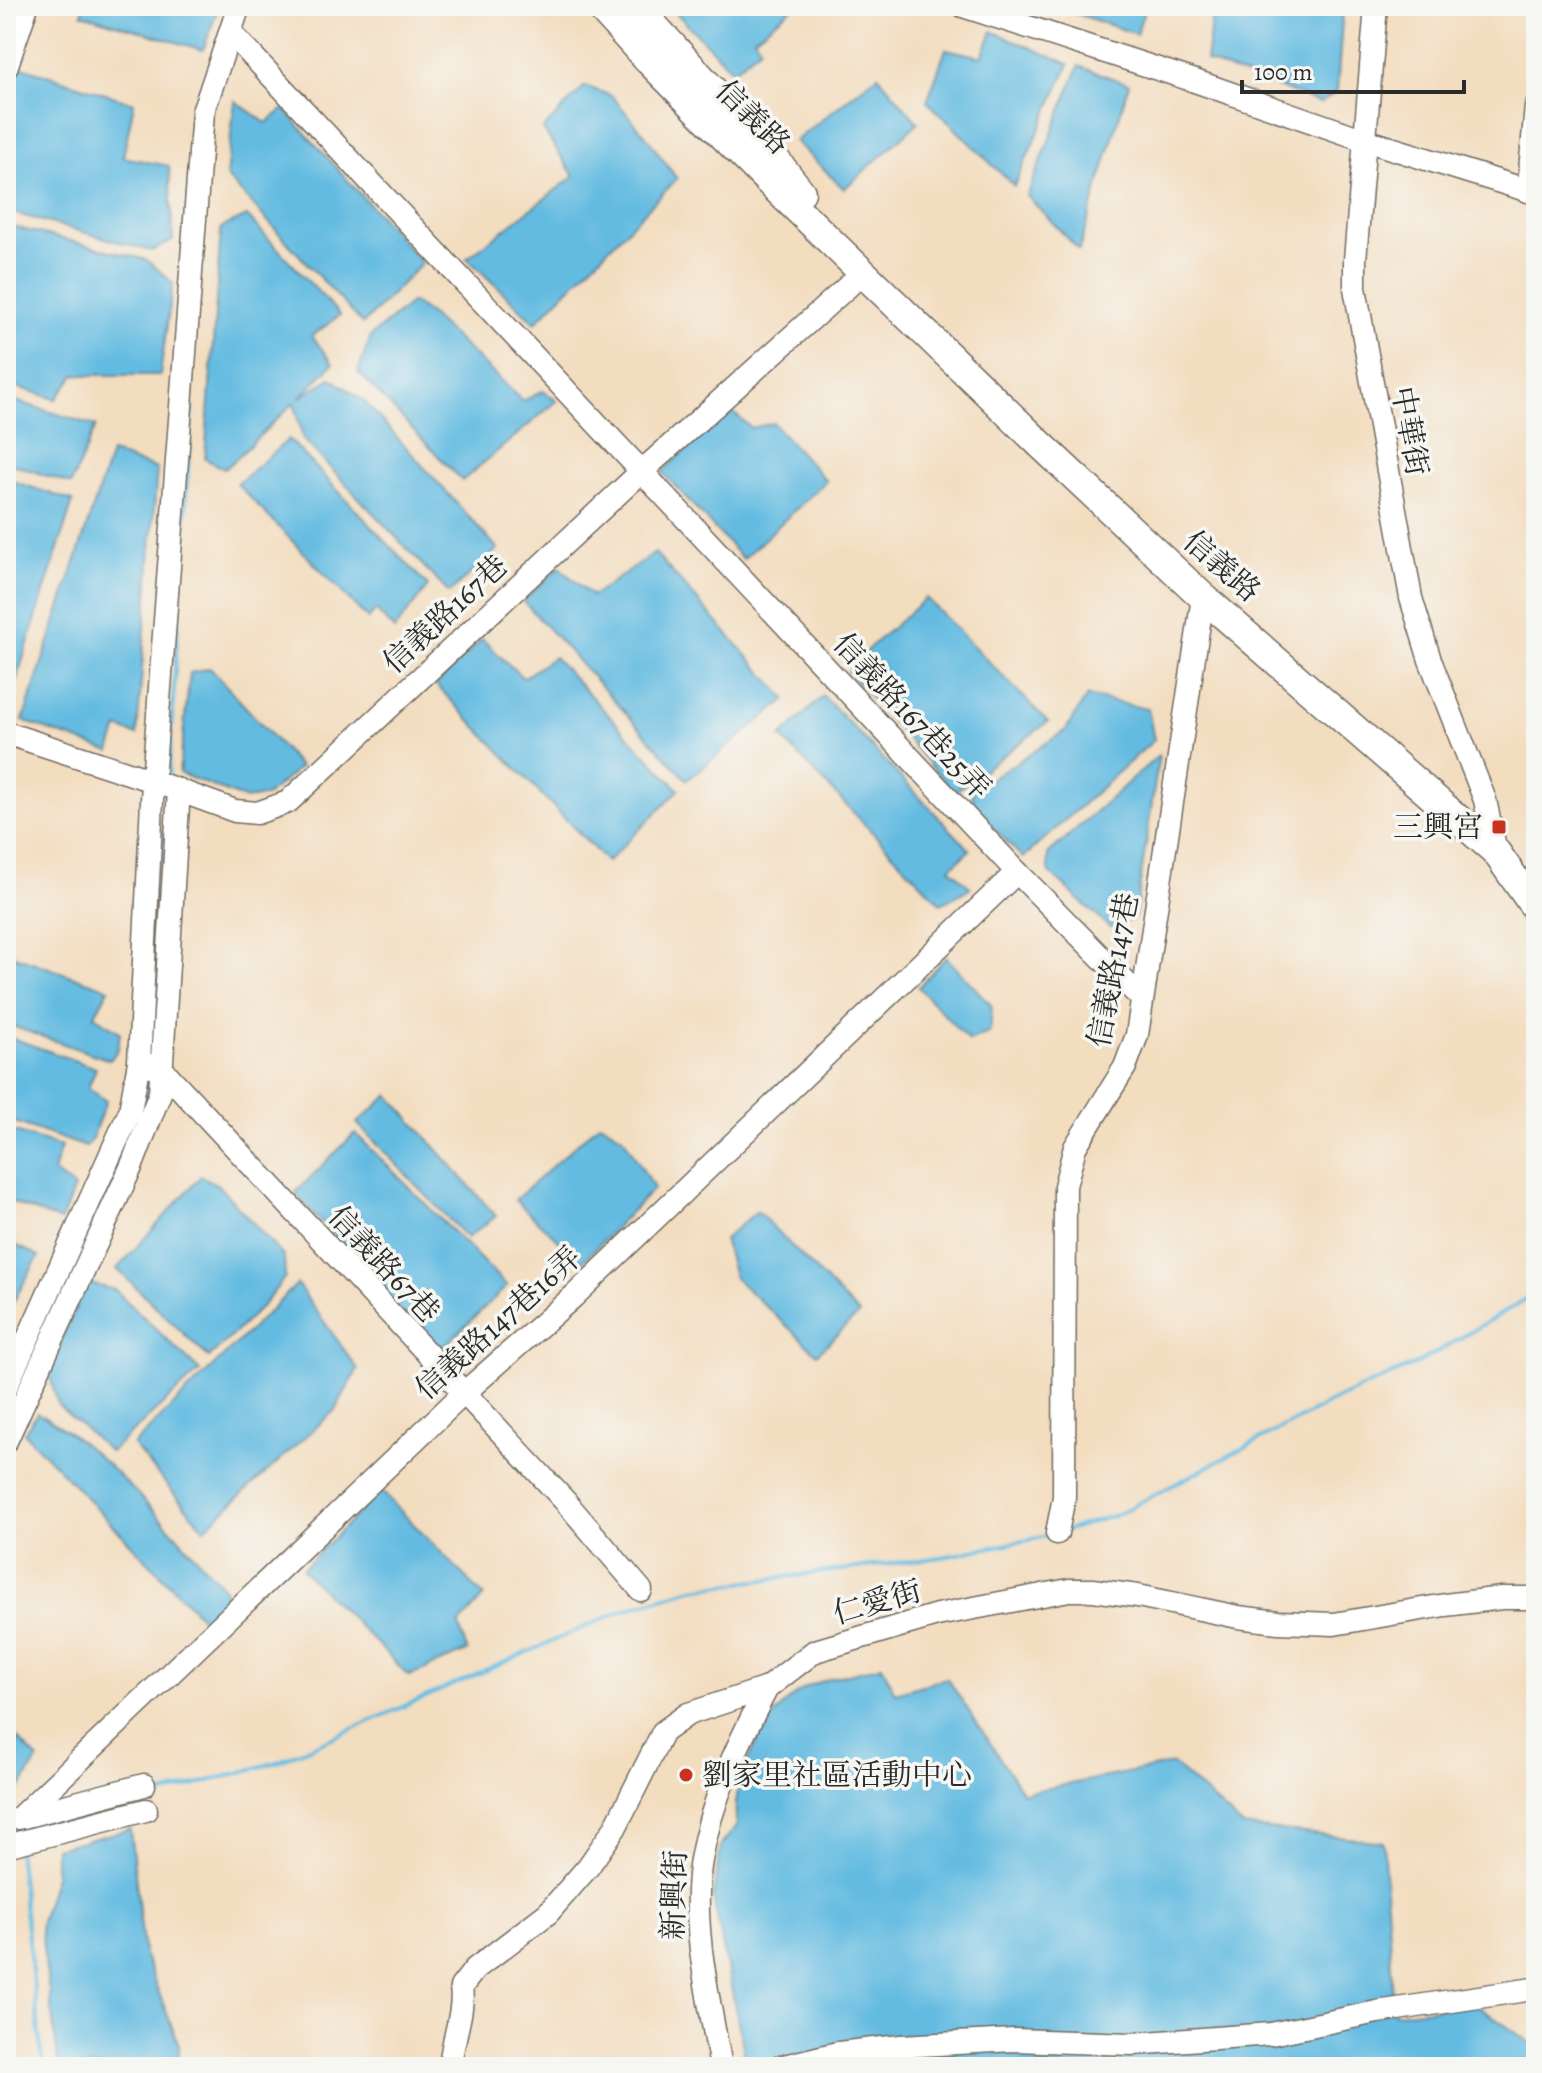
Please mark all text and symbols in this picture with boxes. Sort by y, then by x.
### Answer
scale bar [1242,44,1464,94]
text: 100 m [1254,56,1313,88]
street label: 信義路 [707,71,799,163]
street label: 中華街 [1382,383,1438,479]
street label: 信義路 [1175,521,1269,611]
street label: 信義路167巷 [374,546,516,682]
street label: 信義路167巷25弄 [824,624,1000,808]
place label: 三興宮 [1393,807,1483,847]
marker: 三興宮 [1490,818,1508,836]
street label: 信義路147巷 [1078,889,1148,1051]
street label: 信義路67巷 [319,1197,449,1331]
street label: 信義路147巷16弄 [406,1238,590,1408]
street label: 仁愛街 [828,1570,926,1634]
place label: 劉家里社區活動中心 [702,1755,972,1795]
marker: 劉家里社區活動中心 [677,1766,695,1784]
street label: 新興街 [652,1849,696,1941]

